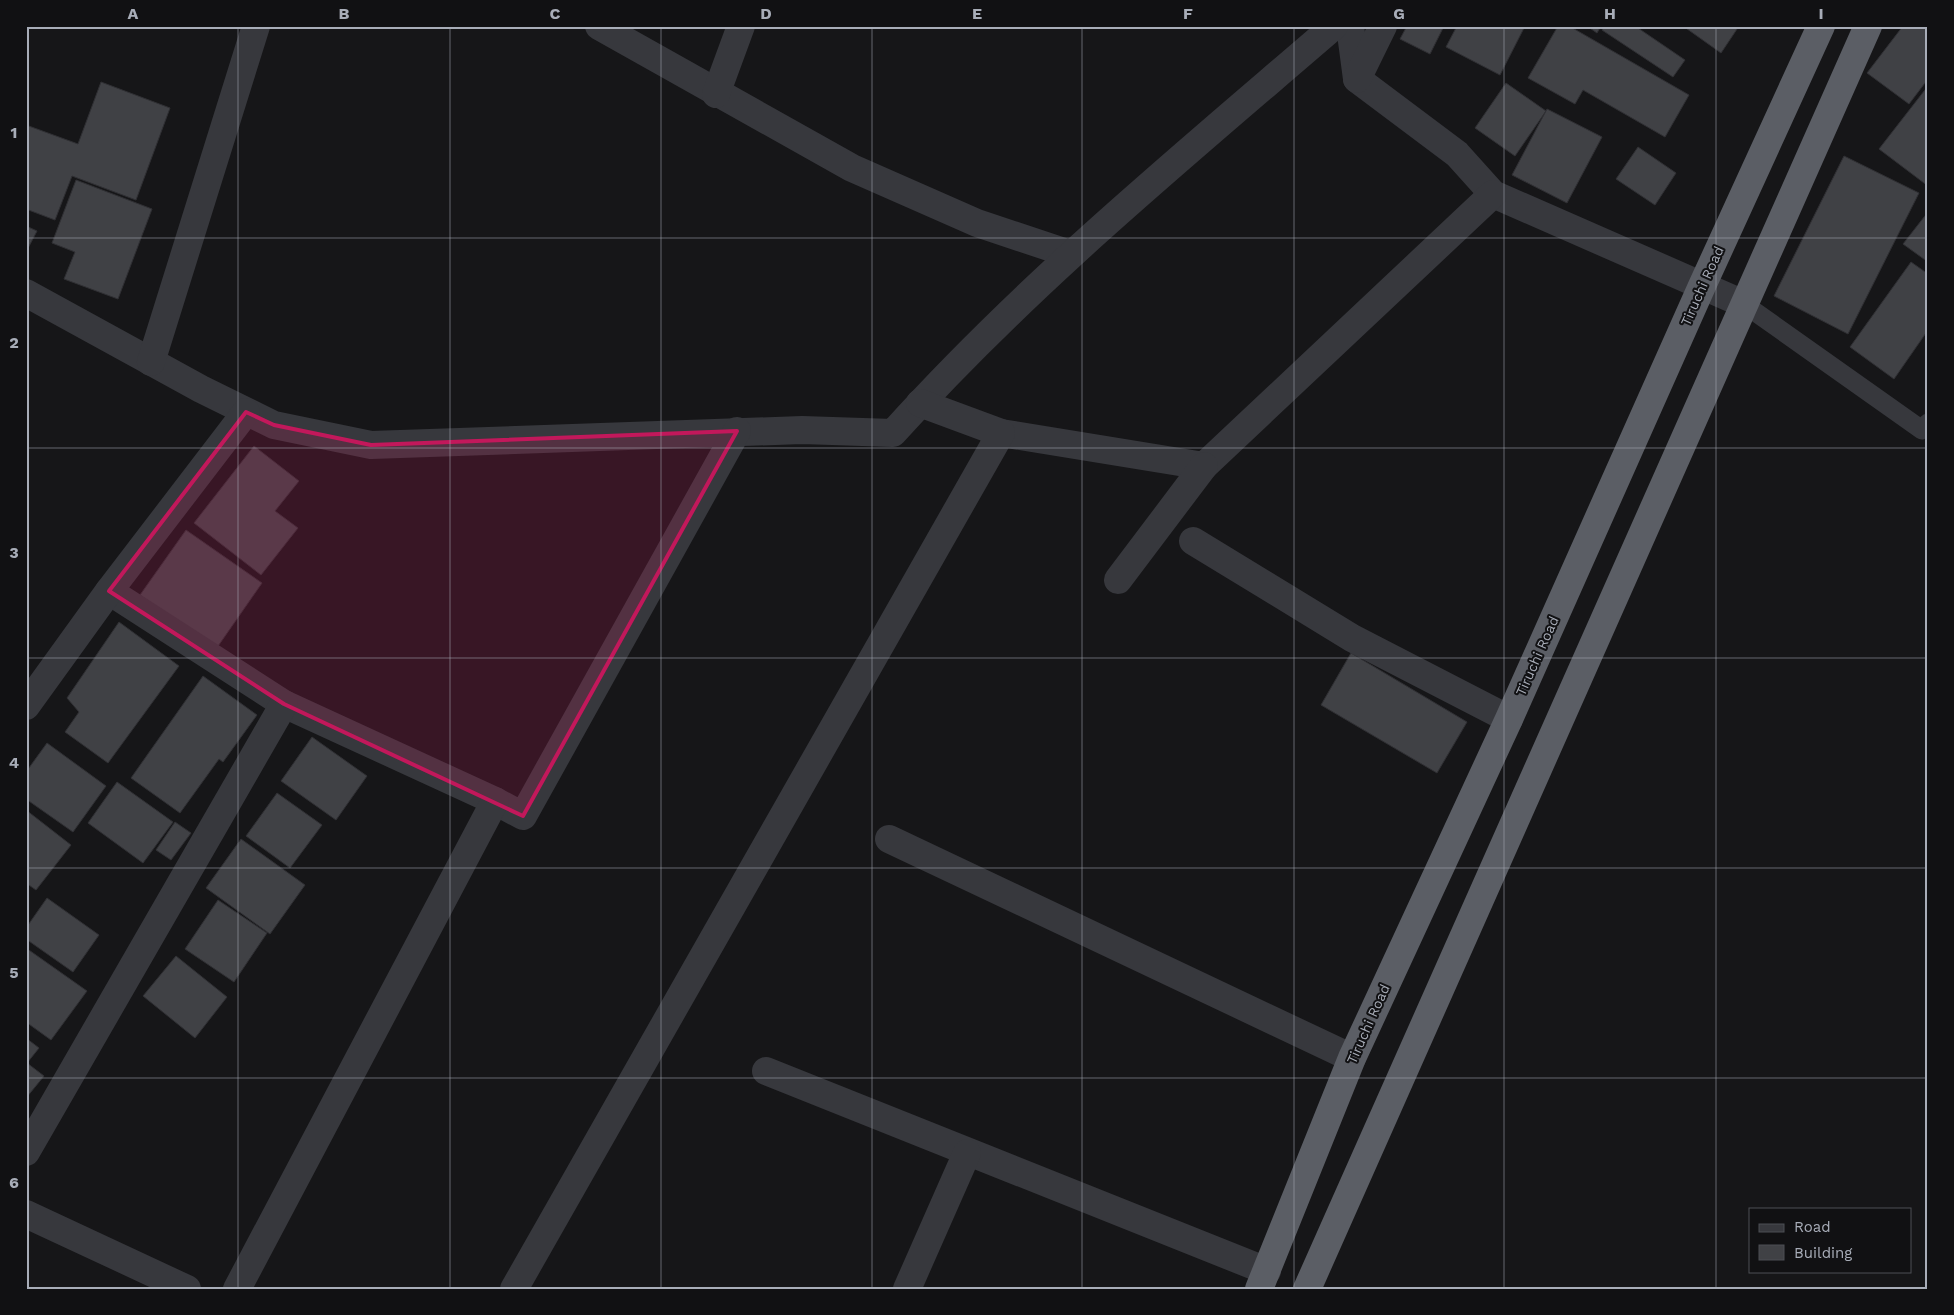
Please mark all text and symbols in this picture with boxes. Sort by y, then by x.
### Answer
text: A [128,4,139,23]
text: B [339,4,350,23]
text: C [550,4,561,23]
text: D [760,4,772,23]
text: E [972,4,982,23]
text: F [1183,4,1193,23]
text: G [1393,4,1405,23]
text: H [1604,4,1616,23]
text: I [1818,4,1824,23]
text: 1 [11,123,17,142]
street label: Tiruchi Road [1677,244,1727,328]
text: 2 [9,333,19,352]
text: 3 [9,543,19,562]
street label: Tiruchi Road [1512,614,1562,698]
text: 4 [9,753,19,772]
text: 5 [9,963,19,982]
street label: Tiruchi Road [1343,982,1393,1066]
text: 6 [9,1173,19,1192]
legend [1749,1208,1912,1272]
text: Road [1794,1218,1831,1236]
text: Building [1794,1244,1852,1262]

